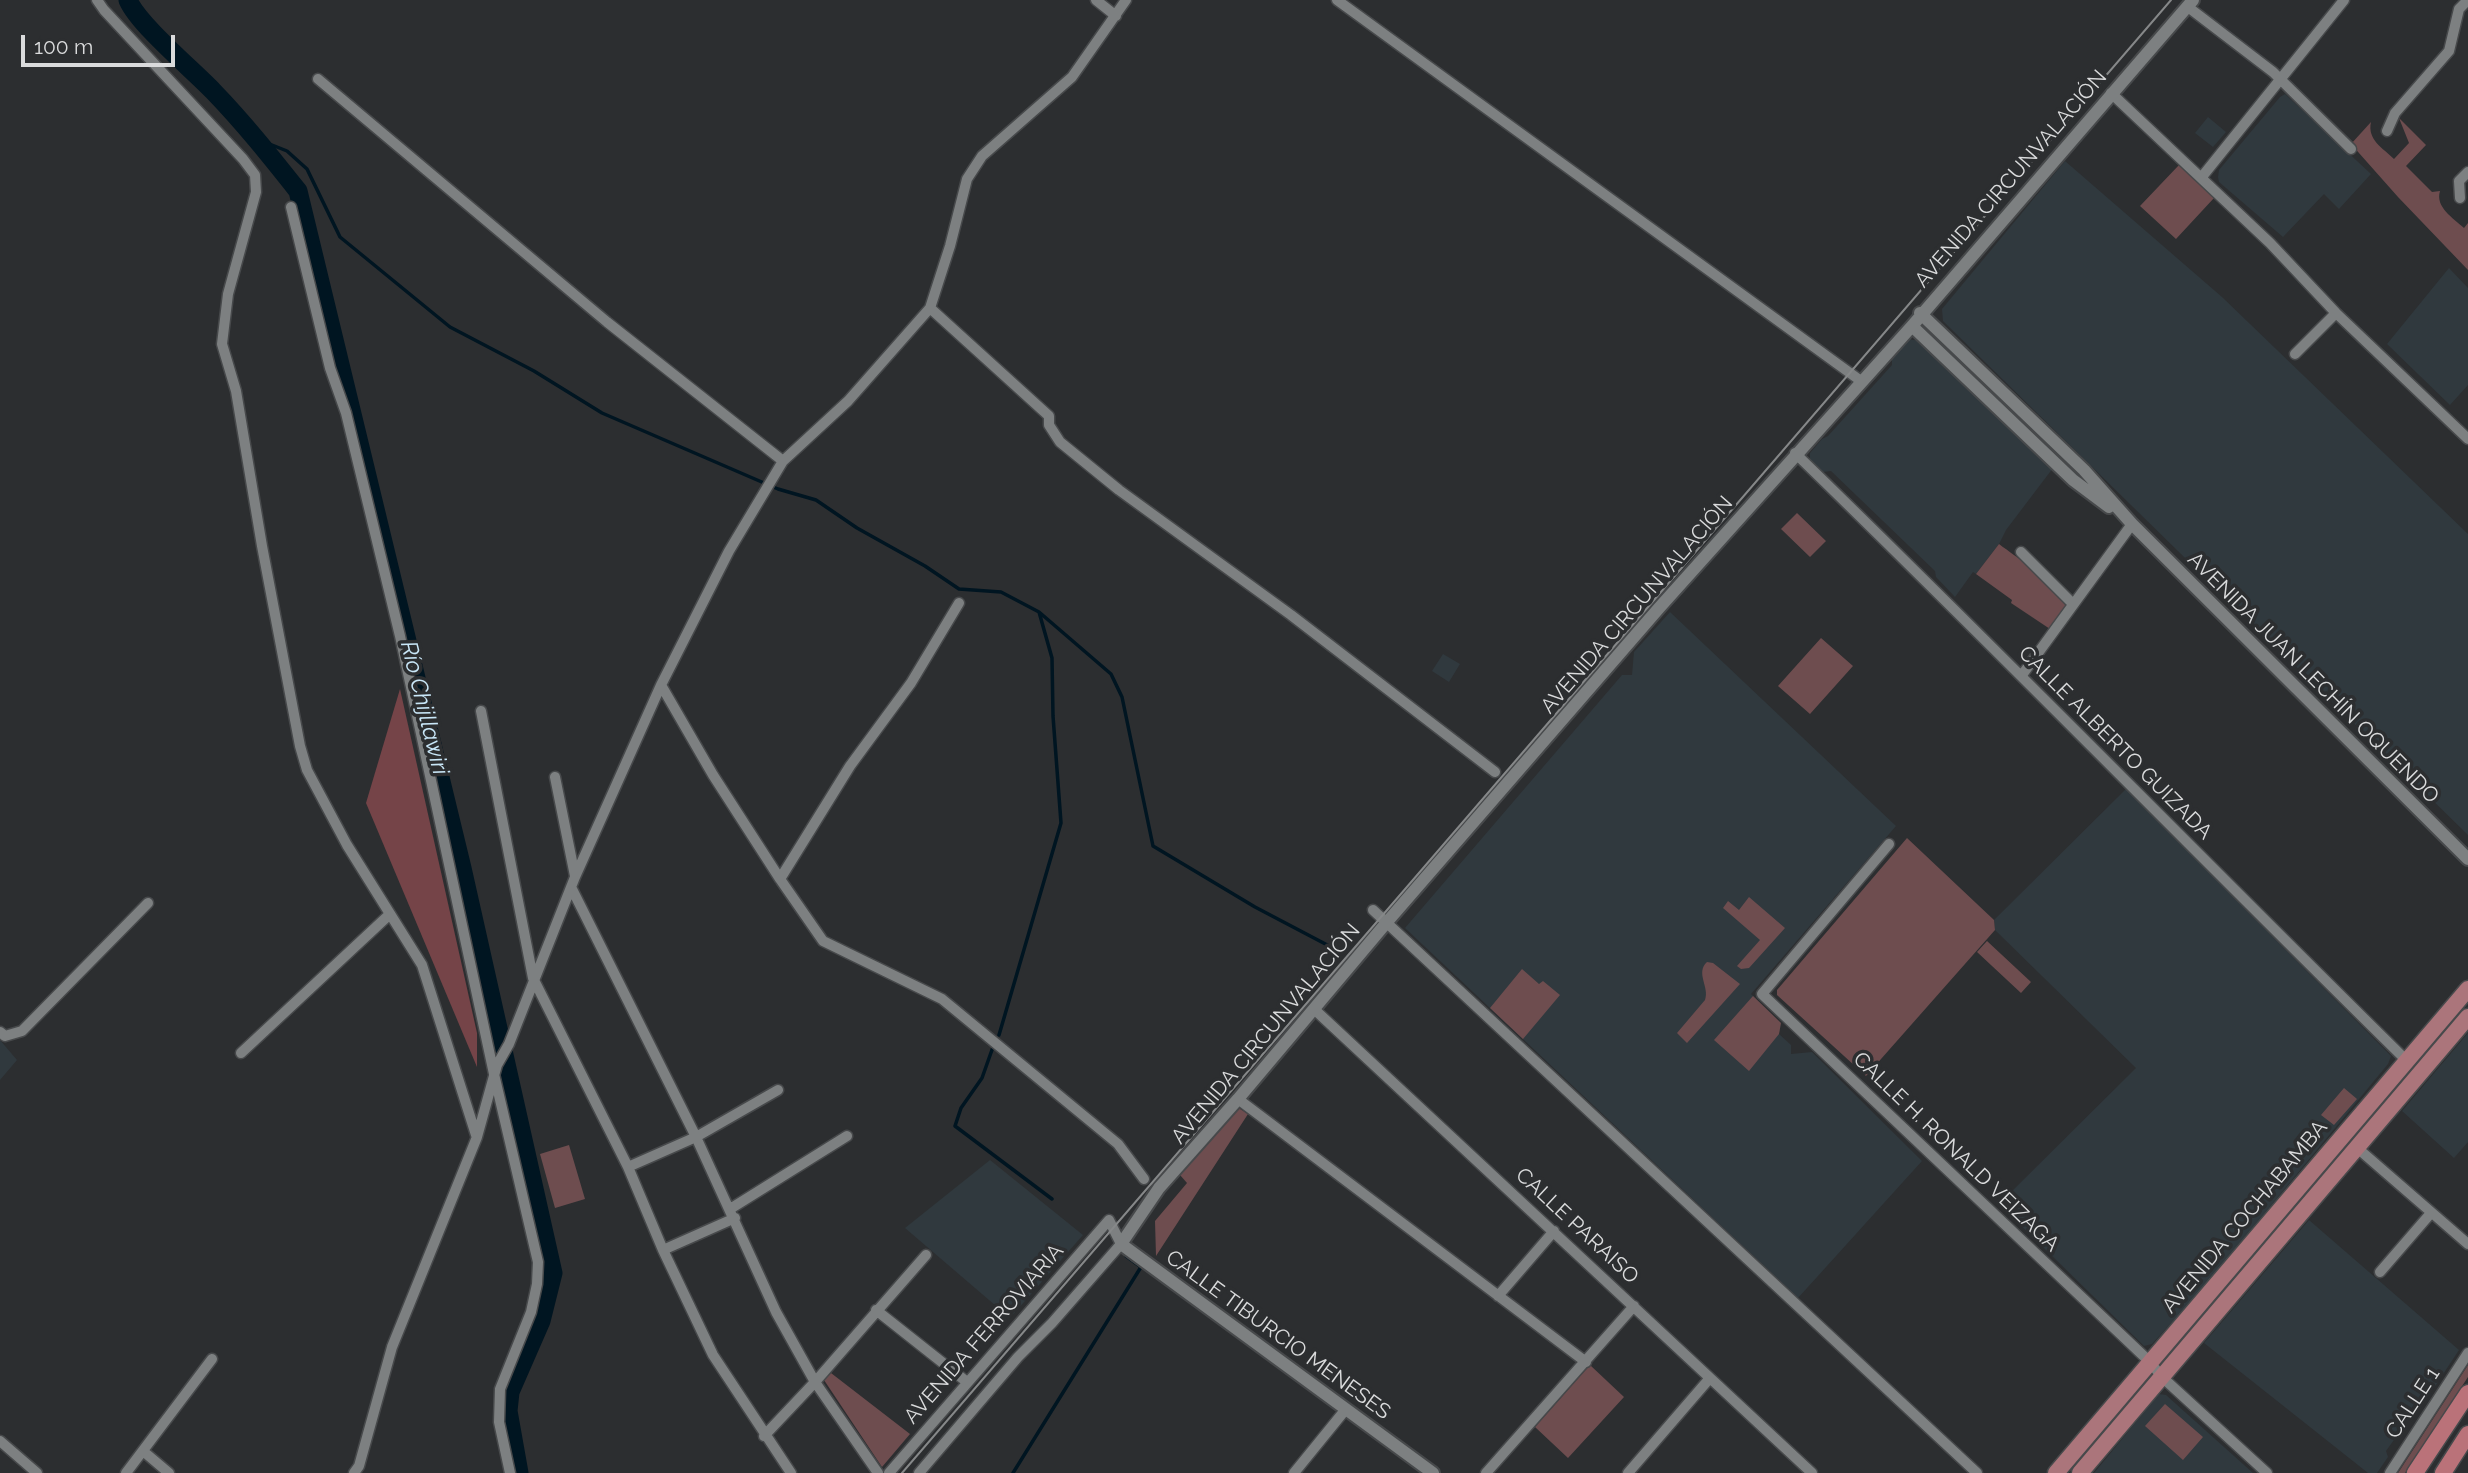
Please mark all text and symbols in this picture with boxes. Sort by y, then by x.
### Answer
scale bar [24,21,178,65]
text: 100 m [34,34,93,59]
street label: AVENIDA CIRCUNVALACIÓN [1910,65,2112,293]
street label: AVENIDA CIRCUNVALACIÓN [1536,491,1738,719]
street label: AVENIDA JUAN LECHÍN OQUENDO [2182,547,2444,809]
water label: Río Chijllawiri [394,638,454,778]
street label: CALLE ALBERTO GUIZADA [2013,641,2217,845]
street label: AVENIDA CIRCUNVALACIÓN [1166,919,1366,1149]
street label: CALLE H. RONALD VEIZAGA [1848,1047,2064,1257]
street label: AVENIDA COCHABAMBA [2157,1116,2333,1318]
street label: CALLE PARAISO [1510,1163,1644,1289]
street label: AVENIDA FERROVIARIA [899,1239,1069,1429]
street label: CALLE TIBURCIO MENESES [1161,1245,1395,1425]
street label: CALLE 1 [2381,1363,2445,1443]

